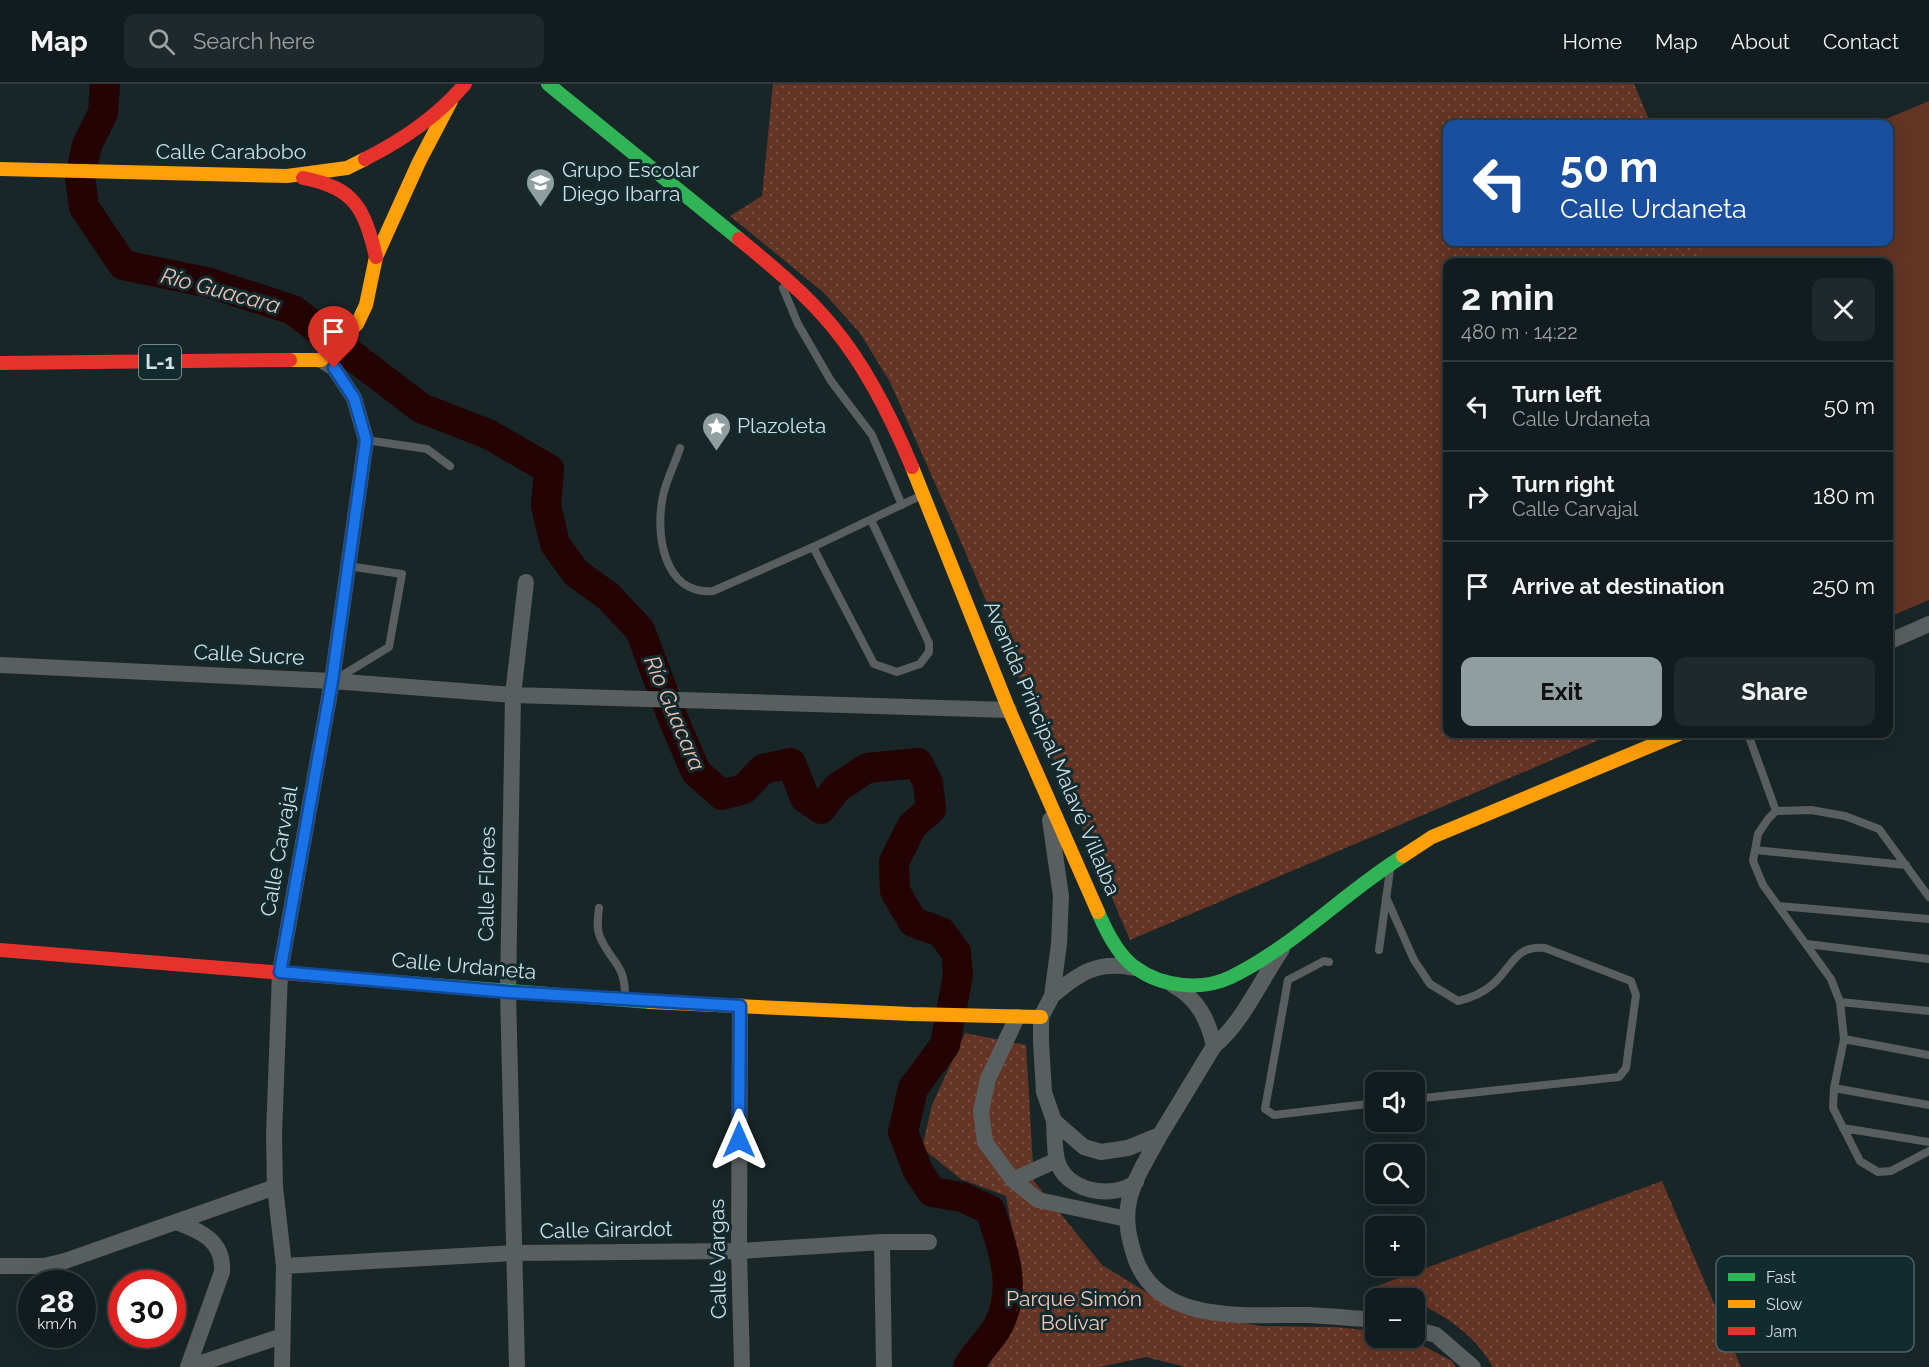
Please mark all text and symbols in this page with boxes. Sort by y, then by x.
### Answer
search box [124,14,544,68]
text: Map [30,25,88,58]
icon: search [145,25,178,58]
text: Search here [193,28,315,54]
text: Home [1563,29,1622,54]
text: Map [1655,29,1698,54]
text: About [1731,29,1790,54]
text: Contact [1823,29,1899,54]
street label: Calle Carabobo [156,139,306,164]
text: 50 m [1560,143,1658,192]
icon: left [1461,144,1539,222]
place label: Grupo Escolar Diego Ibarra [562,157,700,206]
school or university icon: Grupo Escolar Diego Ibarra [525,166,557,208]
text: Calle Urdaneta [1560,193,1747,224]
water label: Río Guacara [159,262,283,318]
text: 2 min [1461,276,1554,318]
button: close [1812,278,1875,341]
pin [308,306,359,368]
icon: arrive [317,315,350,348]
text: 480 m · 14:22 [1461,320,1578,344]
road number: L-1 [139,345,181,379]
text: Turn left [1512,381,1602,407]
icon: left [1461,390,1494,423]
text: 50 m [1824,393,1875,419]
text: Calle Urdaneta [1512,407,1650,431]
place icon: Plazoleta [700,410,732,452]
place label: Plazoleta [737,413,826,438]
text: Turn right [1512,471,1615,497]
icon: right [1461,480,1494,513]
text: 180 m [1813,483,1875,509]
text: Calle Carvajal [1512,497,1638,521]
icon: arrive [1461,570,1494,603]
text: Arrive at destination [1512,573,1725,599]
text: 250 m [1812,573,1875,599]
street label: Avenida Principal Malavé Villalba [979,597,1126,899]
street label: Calle Sucre [193,639,305,670]
water label: Río Guacara [639,652,711,774]
button: Exit [1461,657,1662,726]
button: Share [1674,657,1875,726]
street label: Calle Carvajal [255,783,302,918]
street label: Calle Flores [473,826,500,942]
street label: Calle Urdaneta [391,947,537,984]
map controls [1365,1072,1425,1348]
button: sound [1365,1072,1425,1132]
position arrow [707,1108,771,1172]
button: search [1365,1144,1425,1204]
street label: Calle Vargas [704,1199,731,1319]
street label: Calle Girardot [539,1216,673,1243]
button: + [1365,1216,1425,1276]
legend [1716,1256,1914,1352]
text: Fast [1766,1268,1797,1287]
speed limit sign: 30 [108,1270,186,1348]
text: 28 [39,1284,75,1319]
park label: Parque Simón Bolívar [1006,1286,1142,1335]
button: − [1365,1288,1425,1348]
text: Slow [1766,1295,1802,1314]
text: km/h [37,1315,77,1333]
text: Jam [1766,1322,1797,1341]

